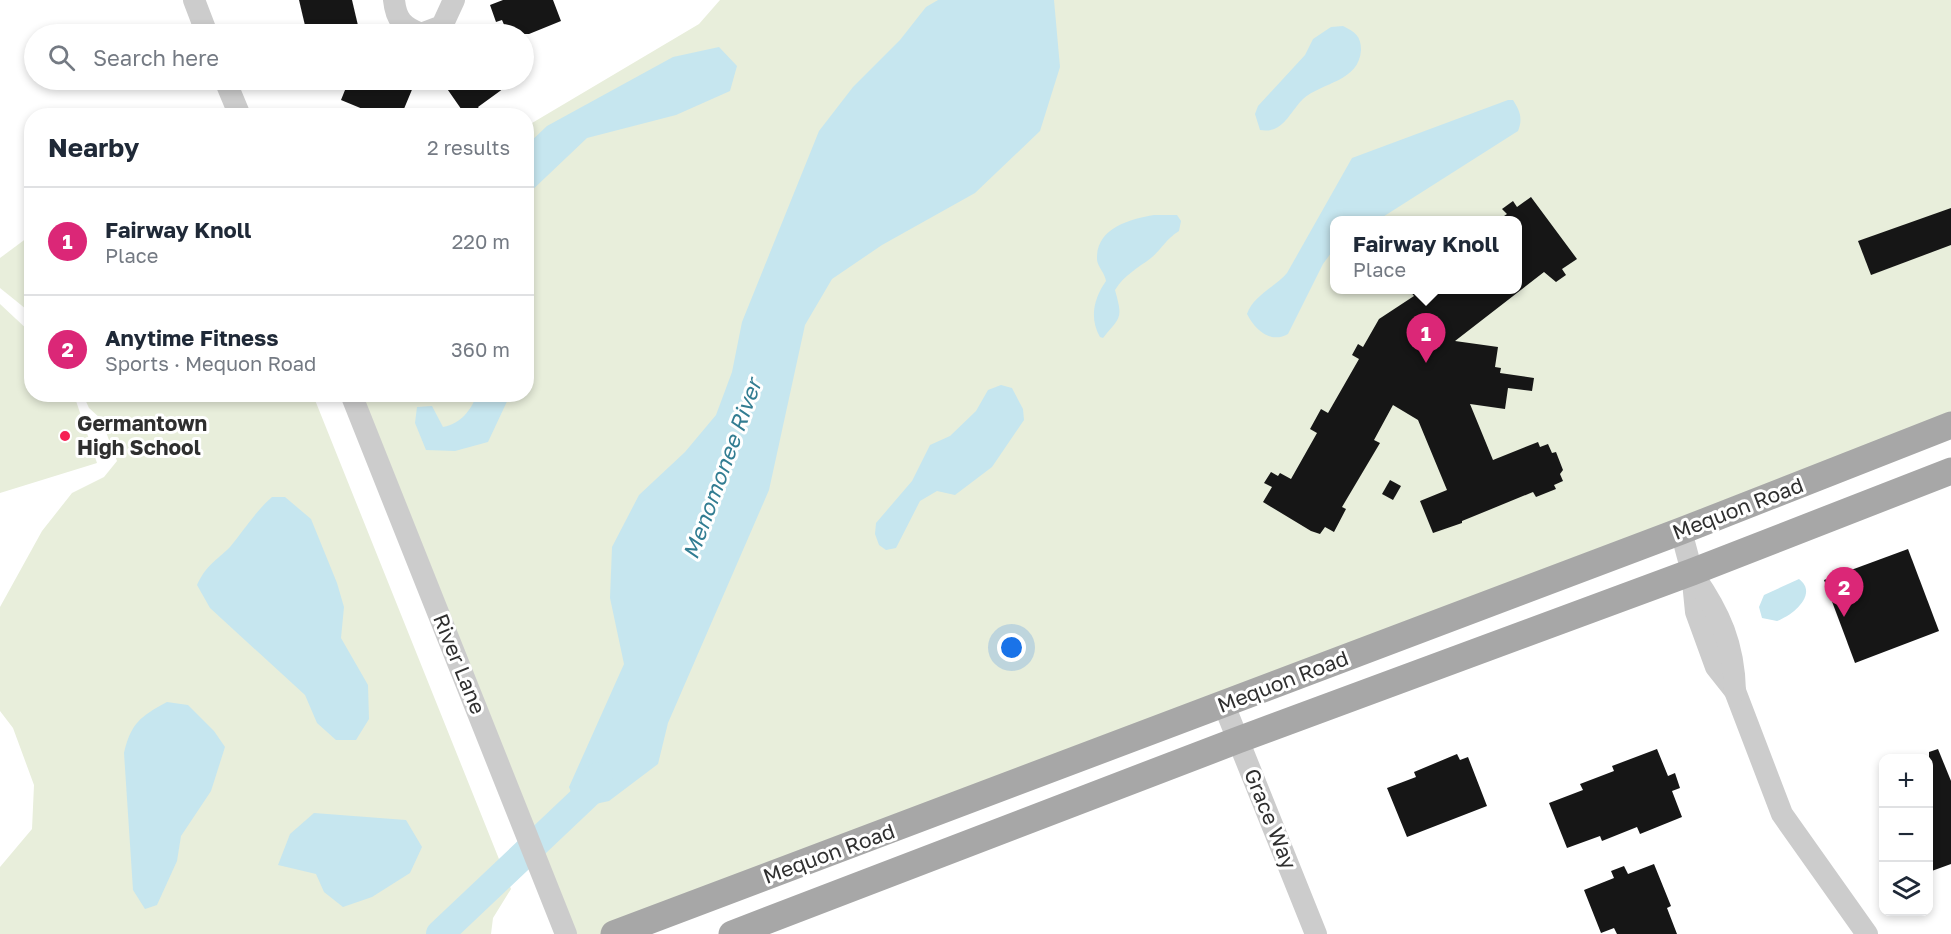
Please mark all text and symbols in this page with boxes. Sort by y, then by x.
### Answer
search box [24,24,534,90]
icon: search [45,41,78,74]
text: Search here [93,44,219,71]
text: Nearby [48,132,139,163]
text: 2 results [427,135,510,159]
text: Fairway Knoll [105,216,251,243]
popup [1330,216,1522,294]
text: 1 [62,229,73,253]
text: 220 m [452,229,510,253]
text: Fairway Knoll [1353,230,1499,257]
text: Place [105,243,158,267]
text: Place [1353,257,1406,281]
pin: 1 [1406,314,1446,363]
text: Anytime Fitness [105,324,279,351]
text: 2 [61,337,74,361]
text: 360 m [451,337,510,361]
text: Sports · Mequon Road [105,351,316,375]
water label: Menomonee River [676,372,768,563]
place label: Germantown High School [77,410,207,460]
marker: Germantown High School [58,429,72,443]
street label: Mequon Road [1669,471,1807,545]
pin: 2 [1824,568,1864,617]
street label: River Lane [428,610,492,718]
your location [997,633,1026,662]
street label: Mequon Road [1214,644,1352,718]
map controls [1879,754,1933,916]
button: + [1879,754,1933,808]
street label: Grace Way [1239,765,1303,873]
button: − [1879,808,1933,862]
street label: Mequon Road [759,817,898,889]
button: layers [1879,862,1933,916]

